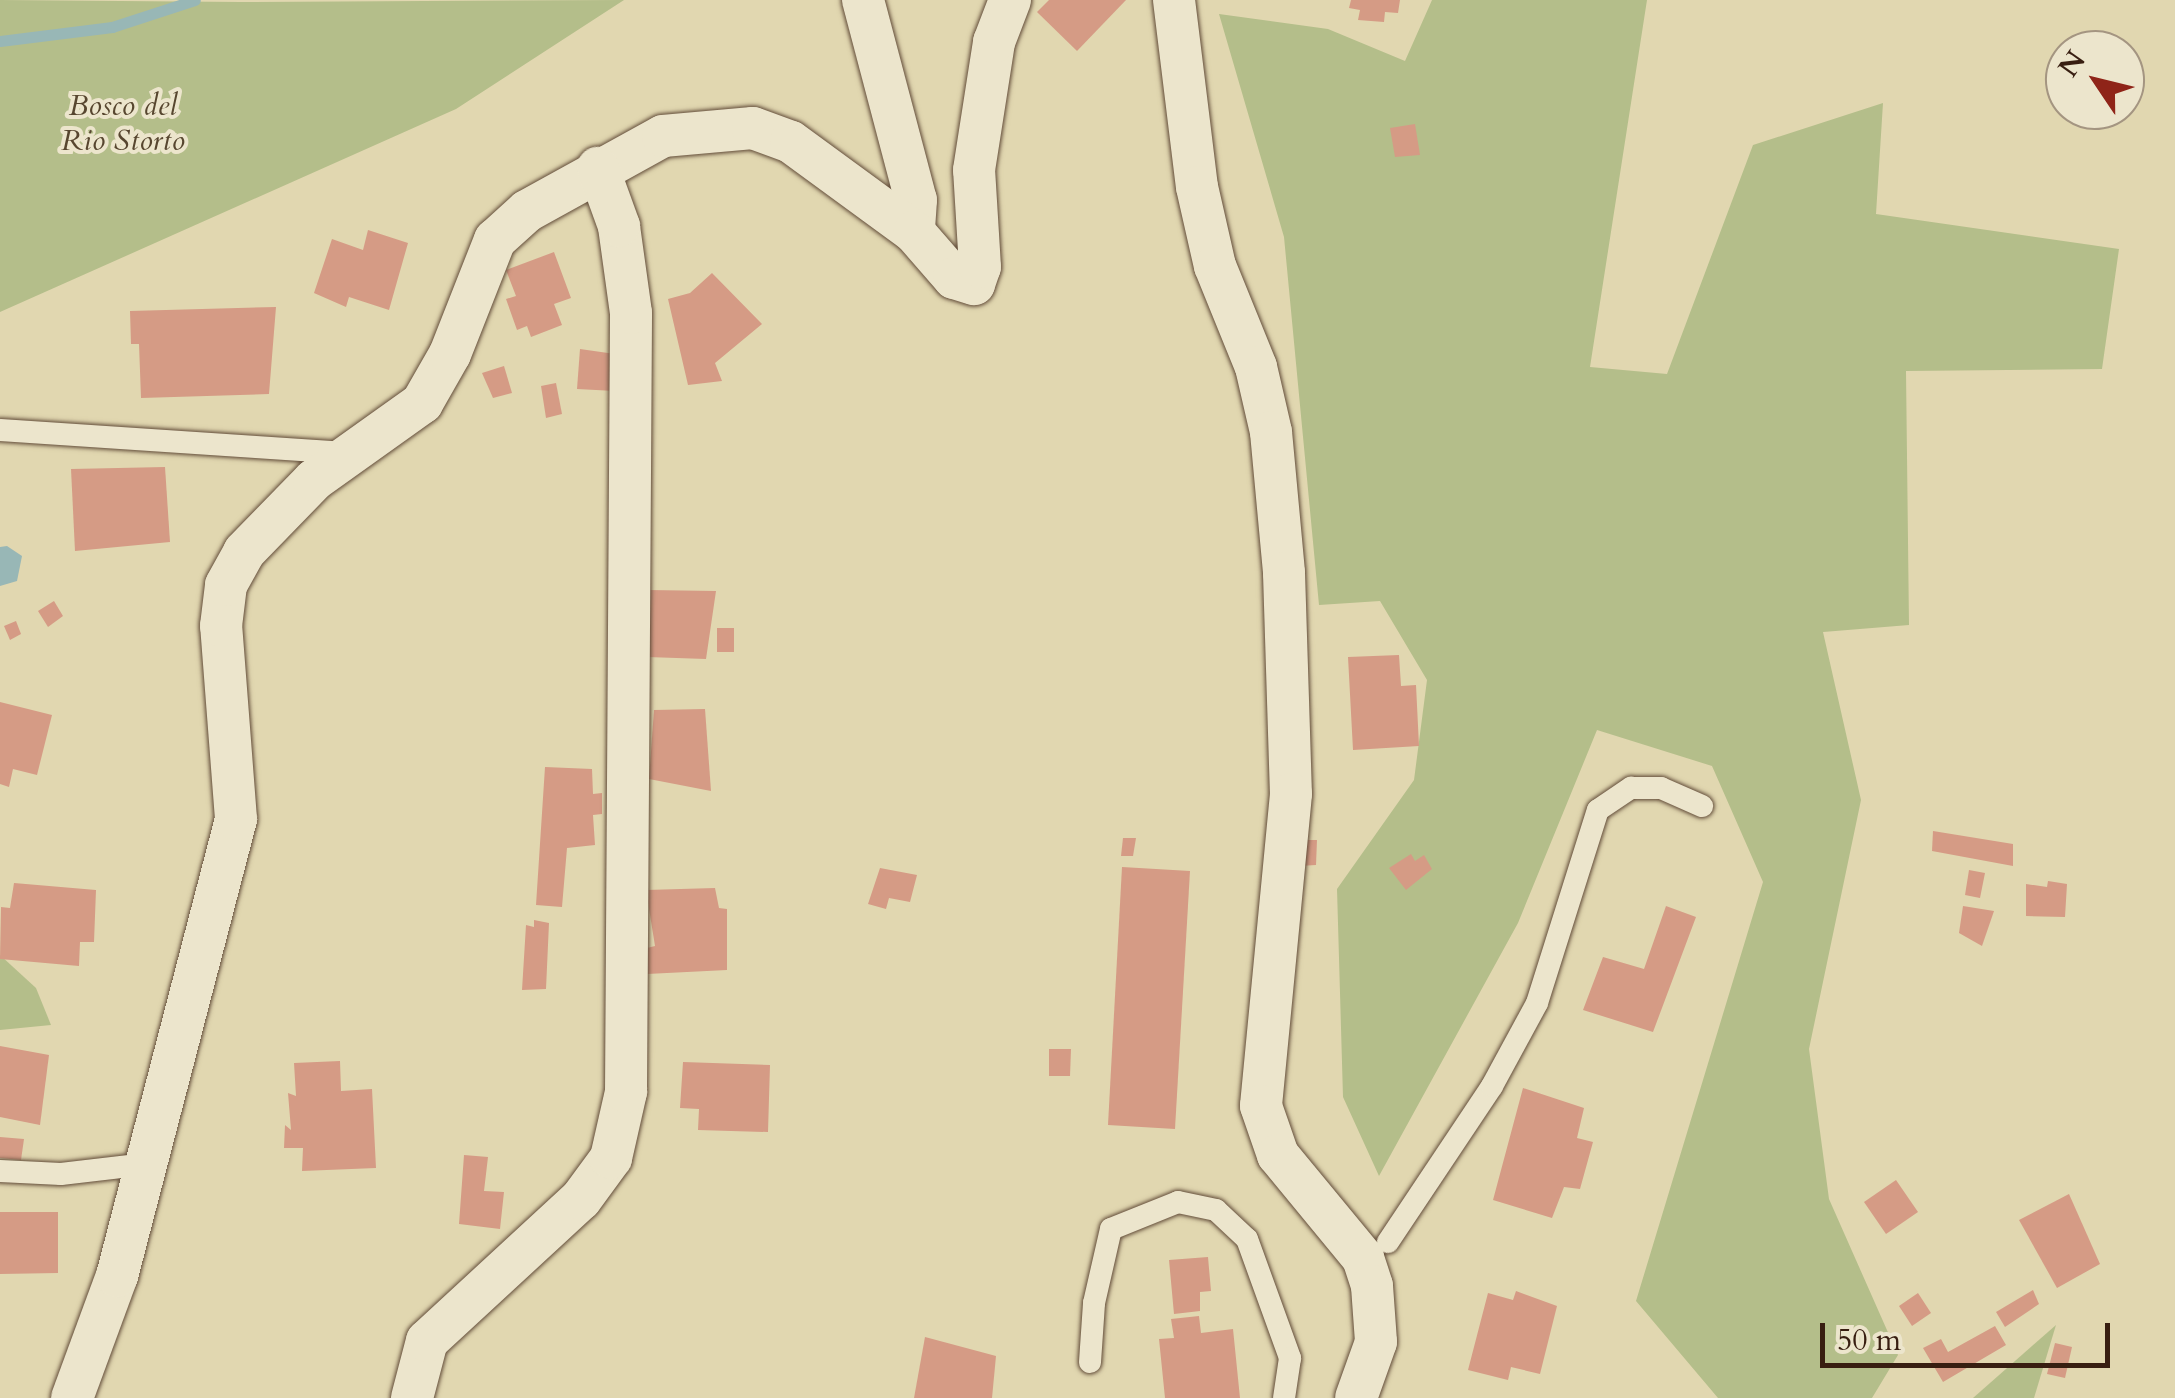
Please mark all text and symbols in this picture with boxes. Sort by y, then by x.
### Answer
north arrow [2045,30,2145,130]
text: N [2050,43,2095,85]
park label: Bosco del Rio Storto [61,88,185,158]
scale bar [1825,1303,2115,1365]
text: 50 m [1837,1320,1901,1361]

